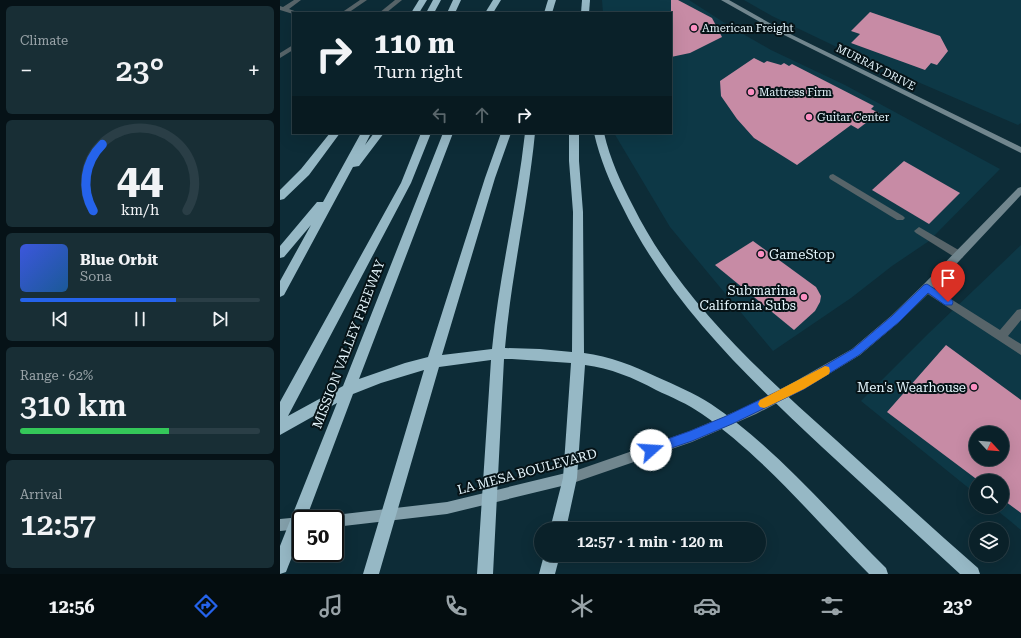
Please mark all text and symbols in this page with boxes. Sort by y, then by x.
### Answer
place label: American Freight [702,22,794,35]
marker: American Freight [689,23,699,33]
text: 110 m [374,27,455,60]
icon: right [308,28,360,80]
text: Climate [20,33,68,48]
street label: MURRAY DRIVE [834,42,918,93]
text: 23° [116,53,164,88]
text: − [20,58,32,83]
text: + [248,58,260,83]
text: Turn right [374,61,462,82]
place label: Mattress Firm [759,86,832,99]
marker: Mattress Firm [746,87,756,97]
icon: left [429,104,451,126]
icon: ahead [471,104,493,126]
icon: right [513,104,535,126]
place label: Guitar Center [817,111,890,124]
marker: Guitar Center [804,112,814,122]
text: 44 [117,155,163,204]
text: km/h [121,202,159,218]
place label: GameStop [769,247,835,262]
marker: GameStop [756,249,766,259]
text: Blue Orbit [80,251,158,269]
street label: MISSION VALLEY FREEWAY [309,258,388,431]
pin [931,261,965,302]
icon: arrive [937,267,959,289]
text: Sona [80,269,112,284]
place label: Submarina California Subs [699,283,796,313]
marker: Submarina California Subs [799,292,809,302]
icon: previous [49,308,71,330]
icon: pause [129,308,151,330]
icon: next [209,308,231,330]
text: Range · 62% [20,368,93,383]
place label: Men's Wearhouse [857,380,966,395]
marker: Men's Wearhouse [969,382,979,392]
text: 310 km [20,388,127,423]
north arrow [969,426,1009,466]
map controls [969,426,1009,562]
position arrow [630,429,672,471]
street label: LA MESA BOULEVARD [456,446,599,497]
button: search [969,474,1009,514]
text: Arrival [20,487,62,502]
text: 12:57 [20,507,96,542]
speed limit sign: 50 [292,510,344,562]
button: layers [969,522,1009,562]
text: 12:57 · 1 min · 120 m [577,533,723,551]
icon: directions [192,592,220,620]
icon: music [317,592,345,620]
icon: phone [442,592,470,620]
icon: climate [568,592,596,620]
icon: car [693,592,721,620]
icon: filters [818,592,846,620]
text: 12:56 [49,596,95,617]
text: 23° [943,596,972,617]

